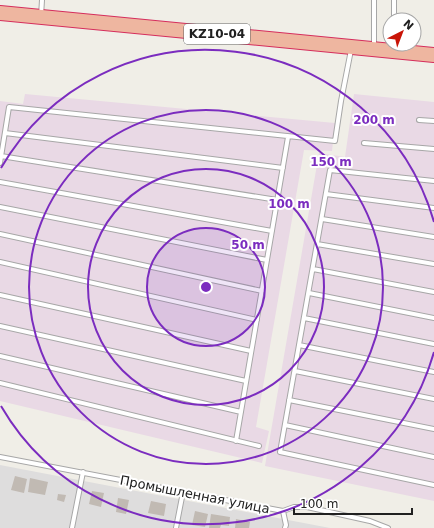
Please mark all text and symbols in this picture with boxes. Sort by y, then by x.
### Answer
north arrow [382,12,422,52]
text: N [401,17,416,33]
road number: KZ10-04 [184,24,250,44]
text: 200 m [353,113,395,127]
text: 150 m [310,155,352,169]
text: 100 m [268,197,310,211]
text: 50 m [231,238,265,252]
centre of rings [199,280,213,294]
street label: Промышленная улица [119,473,271,516]
scale bar [294,490,412,516]
text: 100 m [300,497,338,511]

